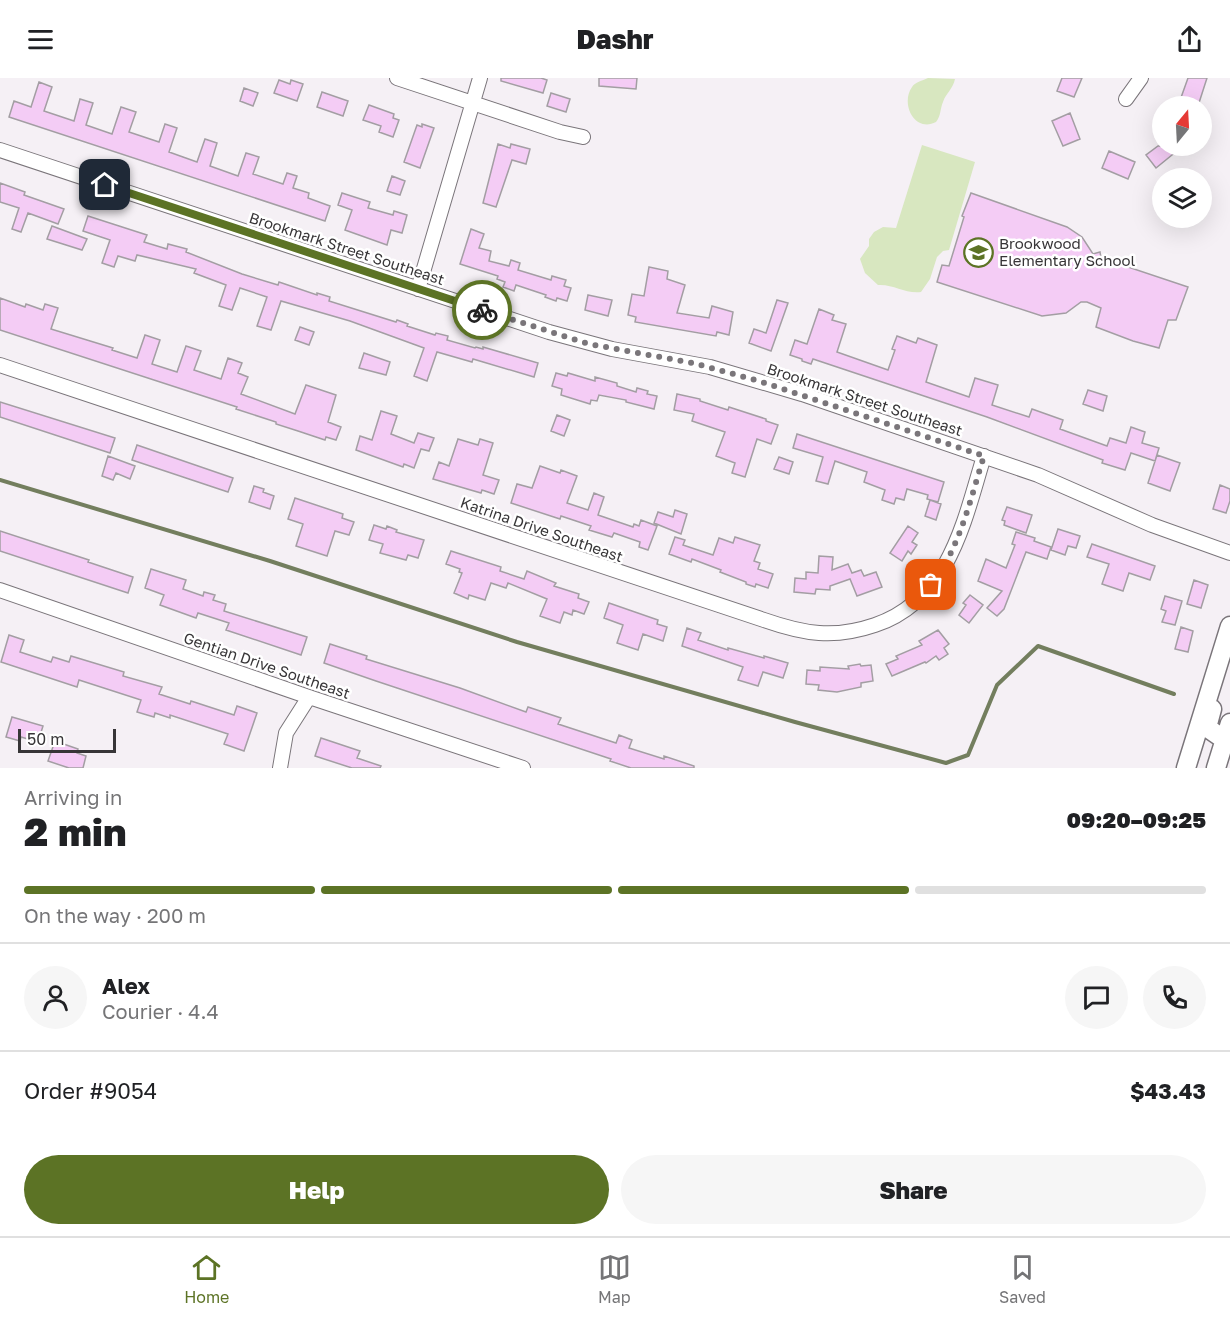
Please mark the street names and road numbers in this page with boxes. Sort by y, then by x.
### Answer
street label: Brookmark Street Southeast [247,208,447,288]
street label: Brookmark Street Southeast [765,359,965,439]
street label: Katrina Drive Southeast [458,493,626,565]
street label: Gentian Drive Southeast [181,628,353,702]

